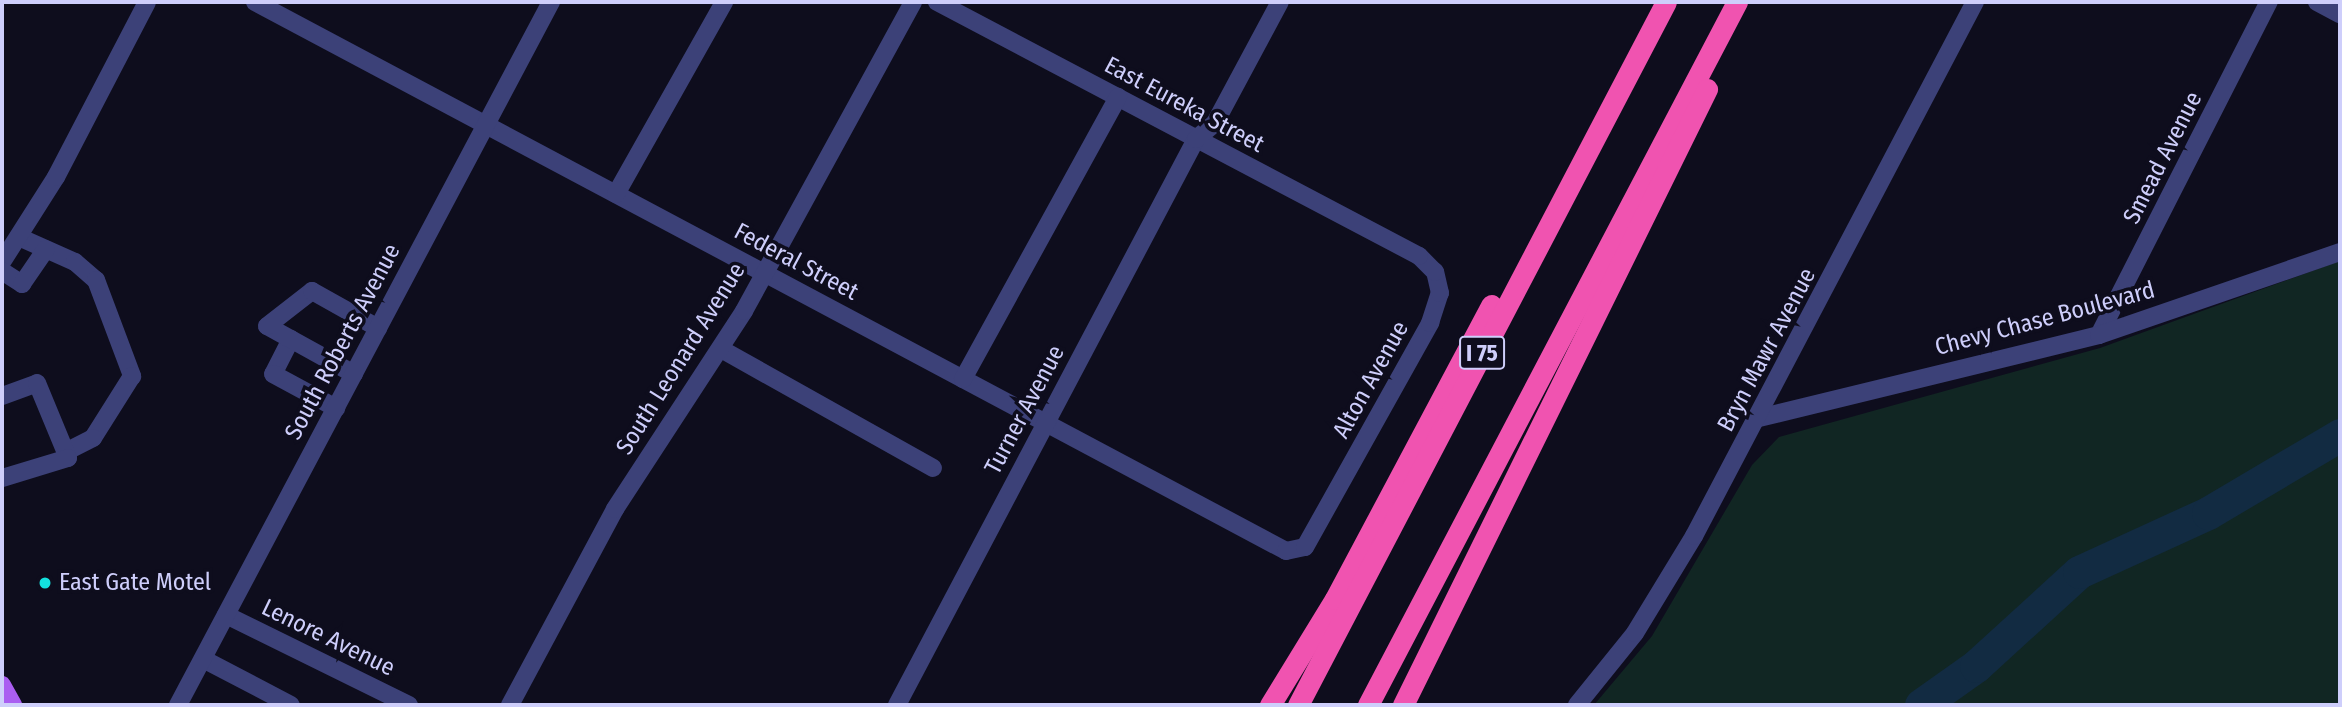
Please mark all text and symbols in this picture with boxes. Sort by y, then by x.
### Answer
street label: East Eureka Street [1099,51,1269,159]
street label: Smead Avenue [2117,87,2209,229]
street label: Federal Street [729,217,863,307]
street label: South Roberts Avenue [279,239,407,445]
street label: South Leonard Avenue [610,258,752,460]
street label: Bryn Mawr Avenue [1712,263,1822,437]
street label: Chevy Chase Boulevard [1932,276,2158,362]
street label: Alton Avenue [1327,316,1415,444]
road number: I 75 [1458,334,1506,372]
street label: Turner Avenue [979,341,1071,479]
place label: East Gate Motel [59,569,211,597]
marker: East Gate Motel [37,575,53,591]
street label: Lenore Avenue [257,593,399,683]

